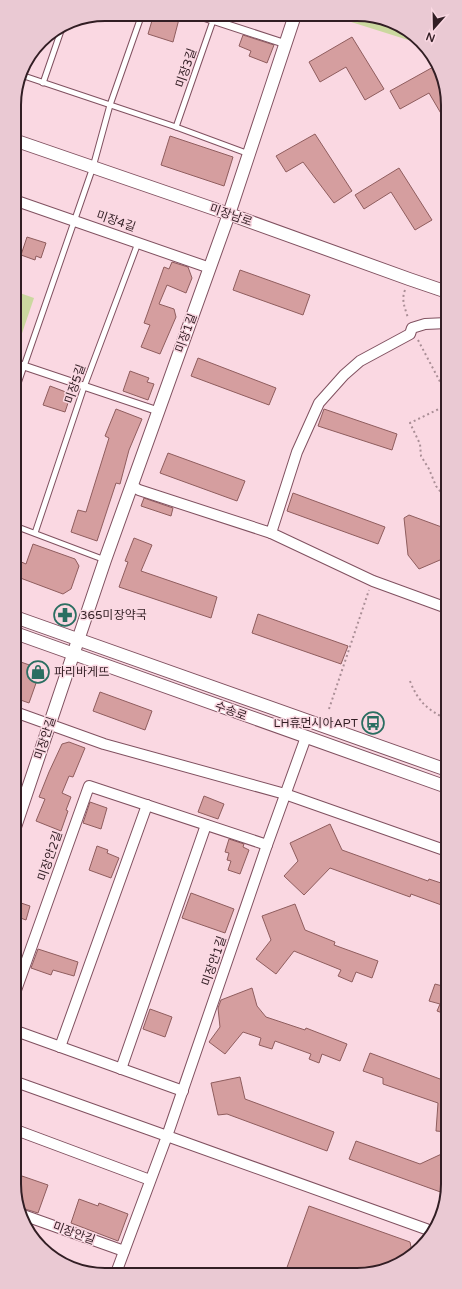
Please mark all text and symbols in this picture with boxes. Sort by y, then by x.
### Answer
north arrow [414,8,454,48]
text: N [424,29,437,45]
street label: 미장3길 [173,46,199,90]
street label: 미장남로 [208,201,254,229]
street label: 미장4길 [94,208,138,234]
street label: 미장1길 [172,311,200,355]
street label: 미장5길 [62,362,88,406]
pharmacy icon: 365미장약국 [52,602,78,628]
place label: 365미장약국 [80,608,147,622]
shop icon: 파리바게뜨 [25,659,51,685]
place label: 파리바게뜨 [54,665,109,679]
street label: 수송로 [213,699,249,723]
bus stop icon: LH휴먼시아APT [360,710,386,736]
street label: 미장안길 [32,715,58,761]
place label: LH휴먼시아APT [274,716,359,730]
street label: 미장안2길 [35,829,65,883]
street label: 미장안1길 [199,934,229,988]
street label: 미장안길 [51,1219,97,1247]

